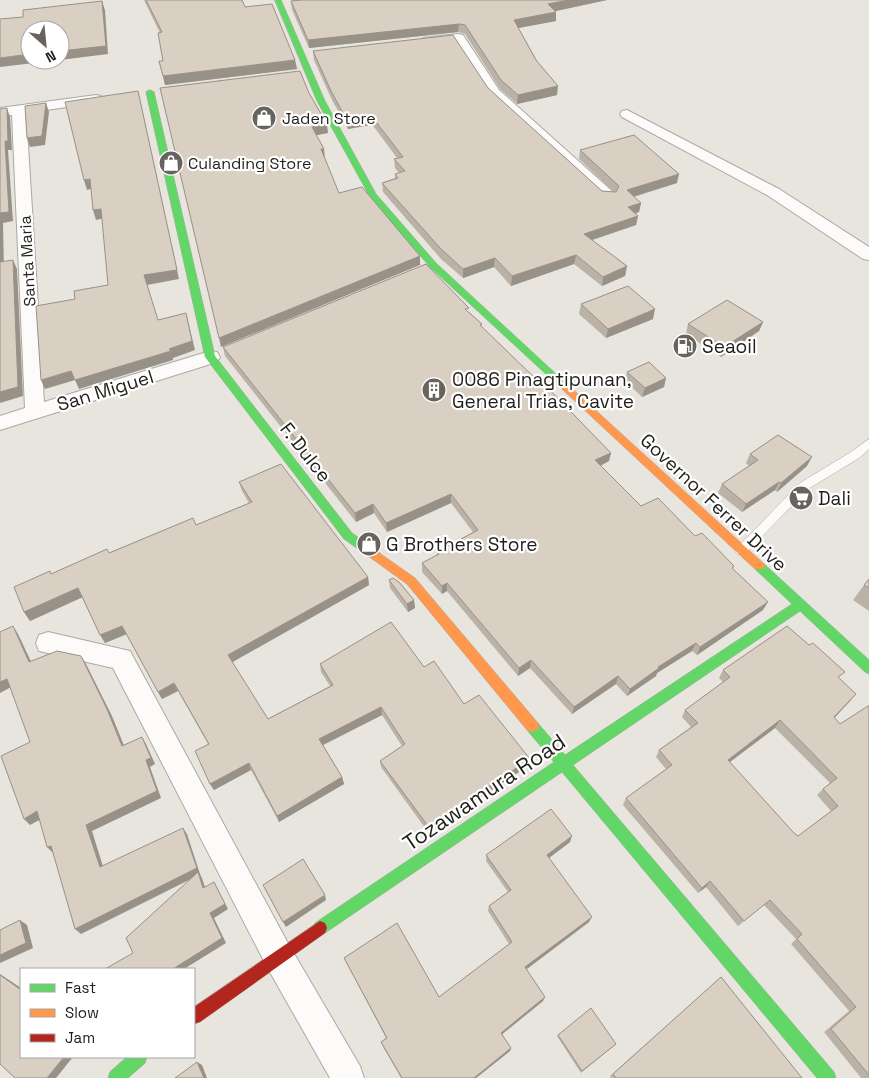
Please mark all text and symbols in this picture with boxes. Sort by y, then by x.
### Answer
north arrow [20,20,70,70]
text: N [43,46,59,67]
shop icon: Jaden Store [251,105,277,131]
place label: Jaden Store [282,108,376,129]
shop icon: Culanding Store [158,150,184,176]
place label: Culanding Store [188,153,311,174]
street label: Santa Maria [15,215,40,307]
fuel station icon: Seaoil [672,333,698,359]
place label: Seaoil [702,334,757,359]
street label: San Miguel [54,364,157,417]
place label: 0086 Pinagtipunan, General Trias, Cavite [452,367,634,414]
building icon: 0086 Pinagtipunan, General Trias, Cavite [421,377,447,403]
street label: F. Dulce [274,417,337,487]
street label: Governor Ferrer Drive [635,428,792,577]
supermarket icon: Dali [788,485,814,511]
place label: Dali [818,486,851,511]
shop icon: G Brothers Store [356,531,382,557]
place label: G Brothers Store [386,532,538,557]
street label: Tozawamura Road [397,727,571,857]
legend [20,968,195,1058]
text: Fast [65,978,96,997]
text: Slow [65,1003,99,1022]
text: Jam [65,1028,95,1047]

